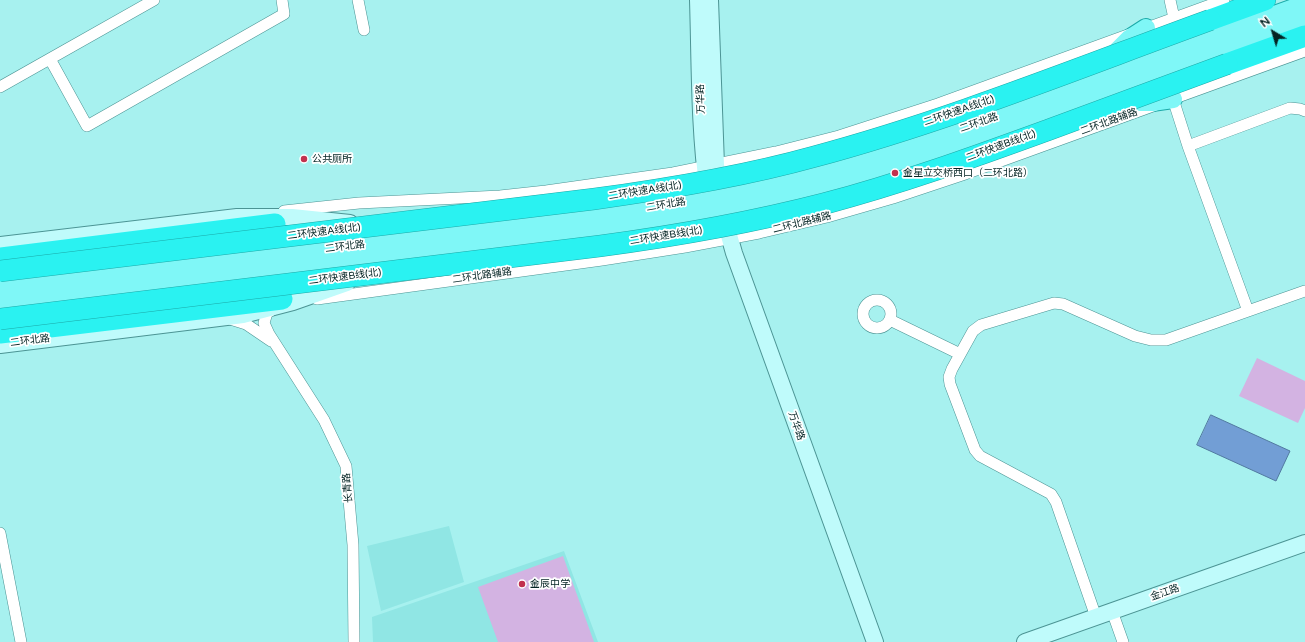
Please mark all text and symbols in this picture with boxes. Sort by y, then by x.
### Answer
north arrow [1253,12,1293,52]
text: N [1258,14,1273,30]
street label: 万华路 [694,84,708,114]
street label: 二环快速A线(北) [922,93,996,129]
street label: 二环北路辅路 [1079,106,1139,138]
street label: 二环北路 [958,111,1000,135]
street label: 二环快速B线(北) [965,128,1037,164]
place label: 公共厕所 [312,153,352,165]
marker: 公共厕所 [299,154,309,164]
place label: 金星立交桥西口（二环北路） [903,167,1033,179]
marker: 金星立交桥西口（二环北路） [890,168,900,178]
street label: 二环快速A线(北) [608,179,682,203]
street label: 二环北路 [645,196,687,214]
street label: 二环北路辅路 [771,210,833,236]
street label: 二环快速A线(北) [287,222,361,242]
street label: 二环快速B线(北) [629,224,703,248]
street label: 二环北路 [324,239,366,255]
street label: 二环北路辅路 [451,266,513,286]
street label: 二环快速B线(北) [308,267,382,287]
street label: 二环北路 [9,333,51,349]
street label: 万华路 [785,410,807,442]
street label: 长青路 [341,473,355,503]
place label: 金辰中学 [530,578,570,590]
marker: 金辰中学 [517,579,527,589]
street label: 金江路 [1149,582,1181,604]

